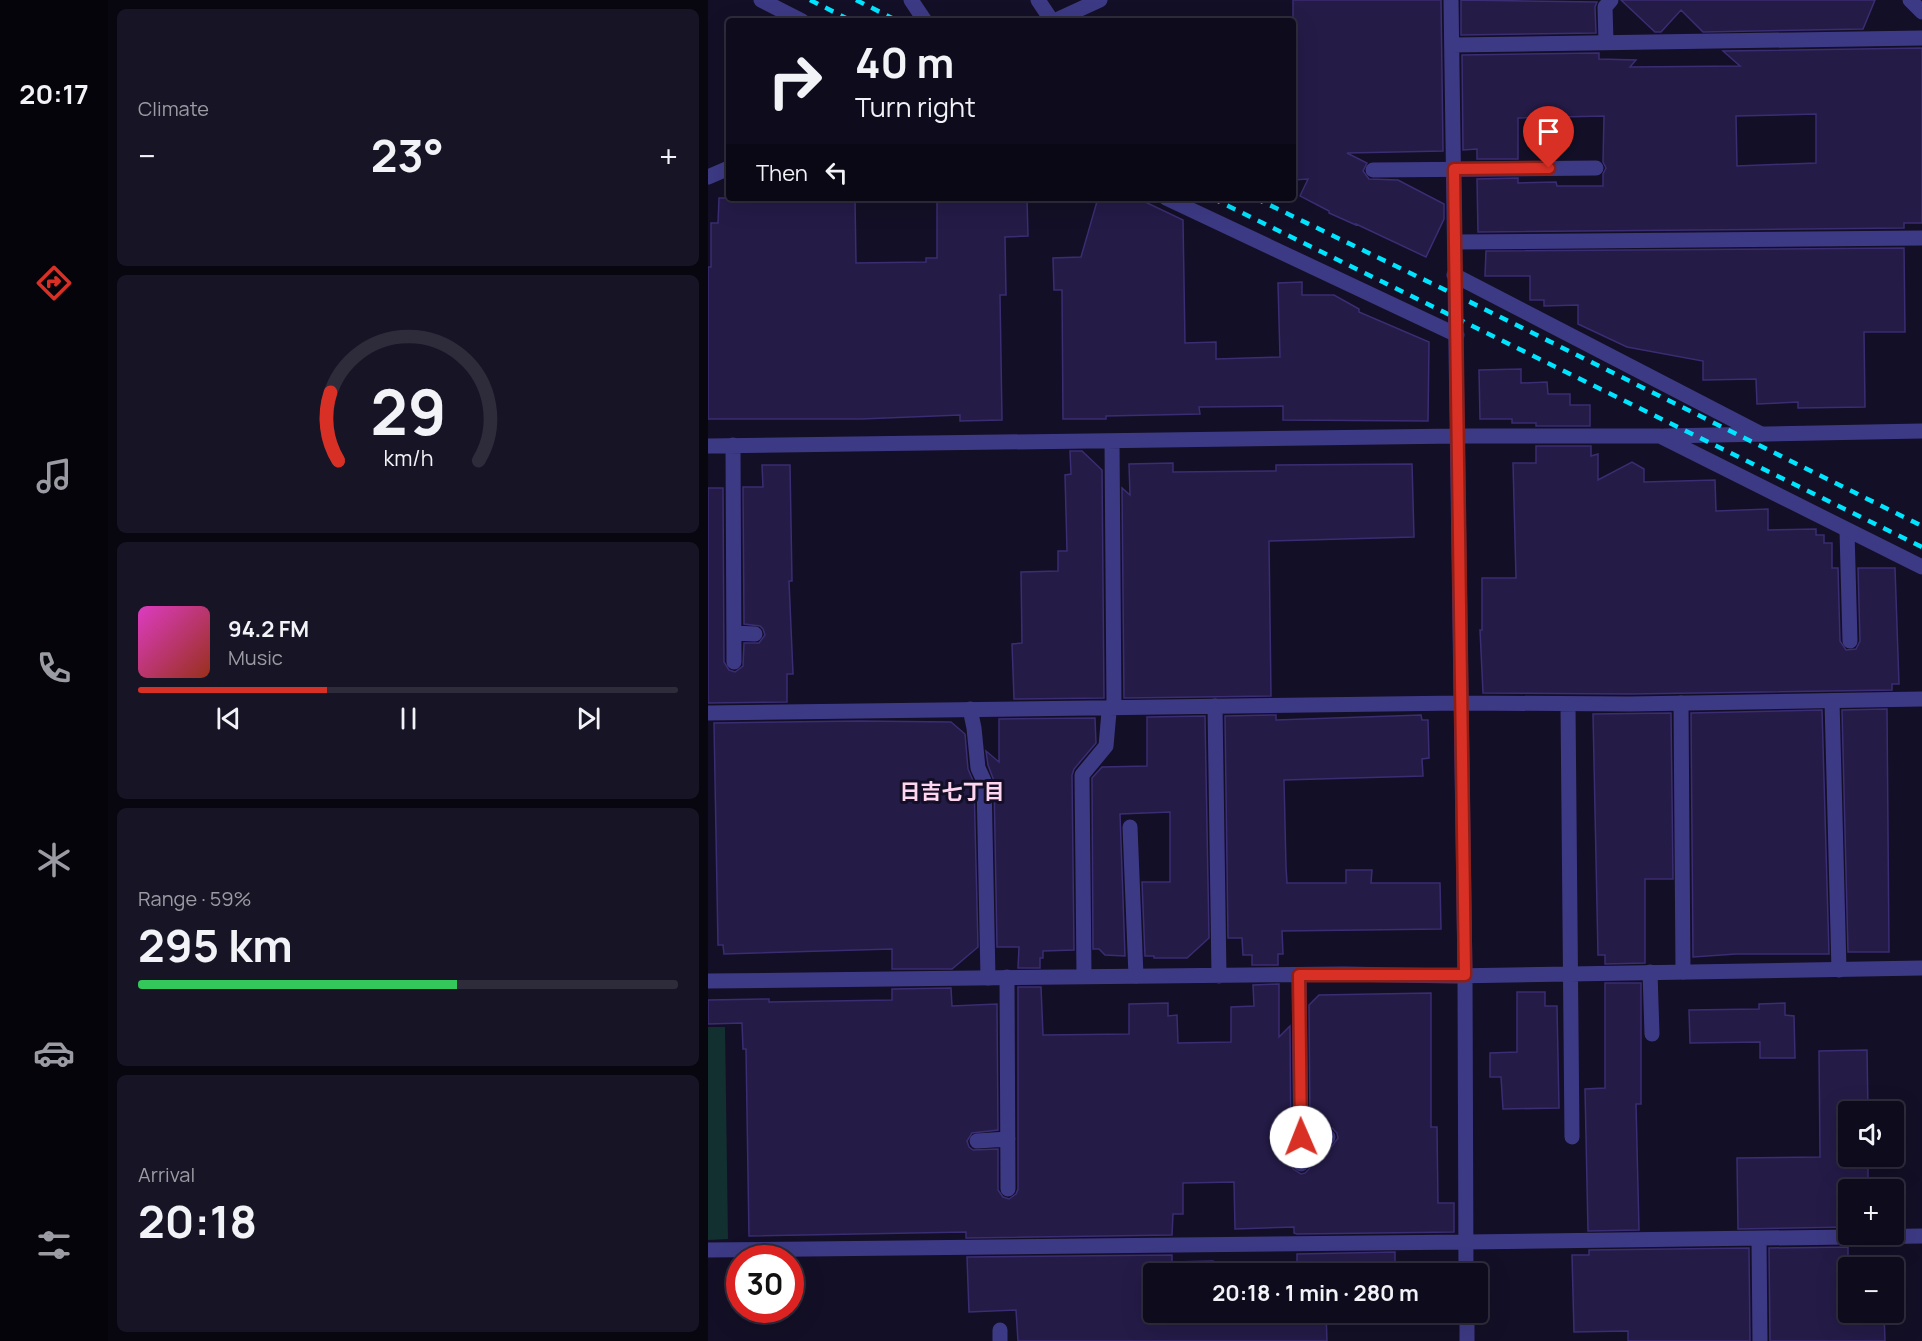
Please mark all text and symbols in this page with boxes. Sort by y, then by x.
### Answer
text: 40 m [855,33,954,91]
icon: right [756,42,834,120]
text: 20:17 [19,75,89,112]
text: Turn right [855,88,976,125]
text: Climate [138,95,209,122]
pin [1523,106,1574,168]
icon: arrive [1532,115,1565,148]
text: 23° [371,124,444,186]
text: − [138,133,156,178]
text: + [659,133,678,178]
icon: left [820,156,853,189]
text: Then [756,158,808,188]
icon: directions [33,262,75,304]
text: 29 [370,368,446,454]
text: km/h [383,444,433,473]
icon: music [33,455,75,497]
text: 94.2 FM [228,614,309,644]
text: Music [228,644,283,671]
icon: phone [33,647,75,689]
icon: previous [212,702,245,735]
icon: pause [392,702,425,735]
icon: next [572,702,605,735]
district label: 日吉七丁目 [900,777,1005,805]
icon: climate [33,839,75,881]
text: Range · 59% [138,885,252,912]
text: 295 km [138,914,293,976]
icon: car [33,1032,75,1074]
map controls [1838,1101,1904,1323]
button: sound [1838,1101,1904,1167]
position arrow [1269,1105,1333,1169]
text: Arrival [138,1161,195,1188]
button: + [1838,1179,1904,1245]
text: 20:18 [138,1190,257,1252]
icon: filters [33,1224,75,1266]
speed limit sign: 30 [726,1245,804,1323]
button: − [1838,1257,1904,1323]
text: 20:18 · 1 min · 280 m [1212,1278,1419,1308]

